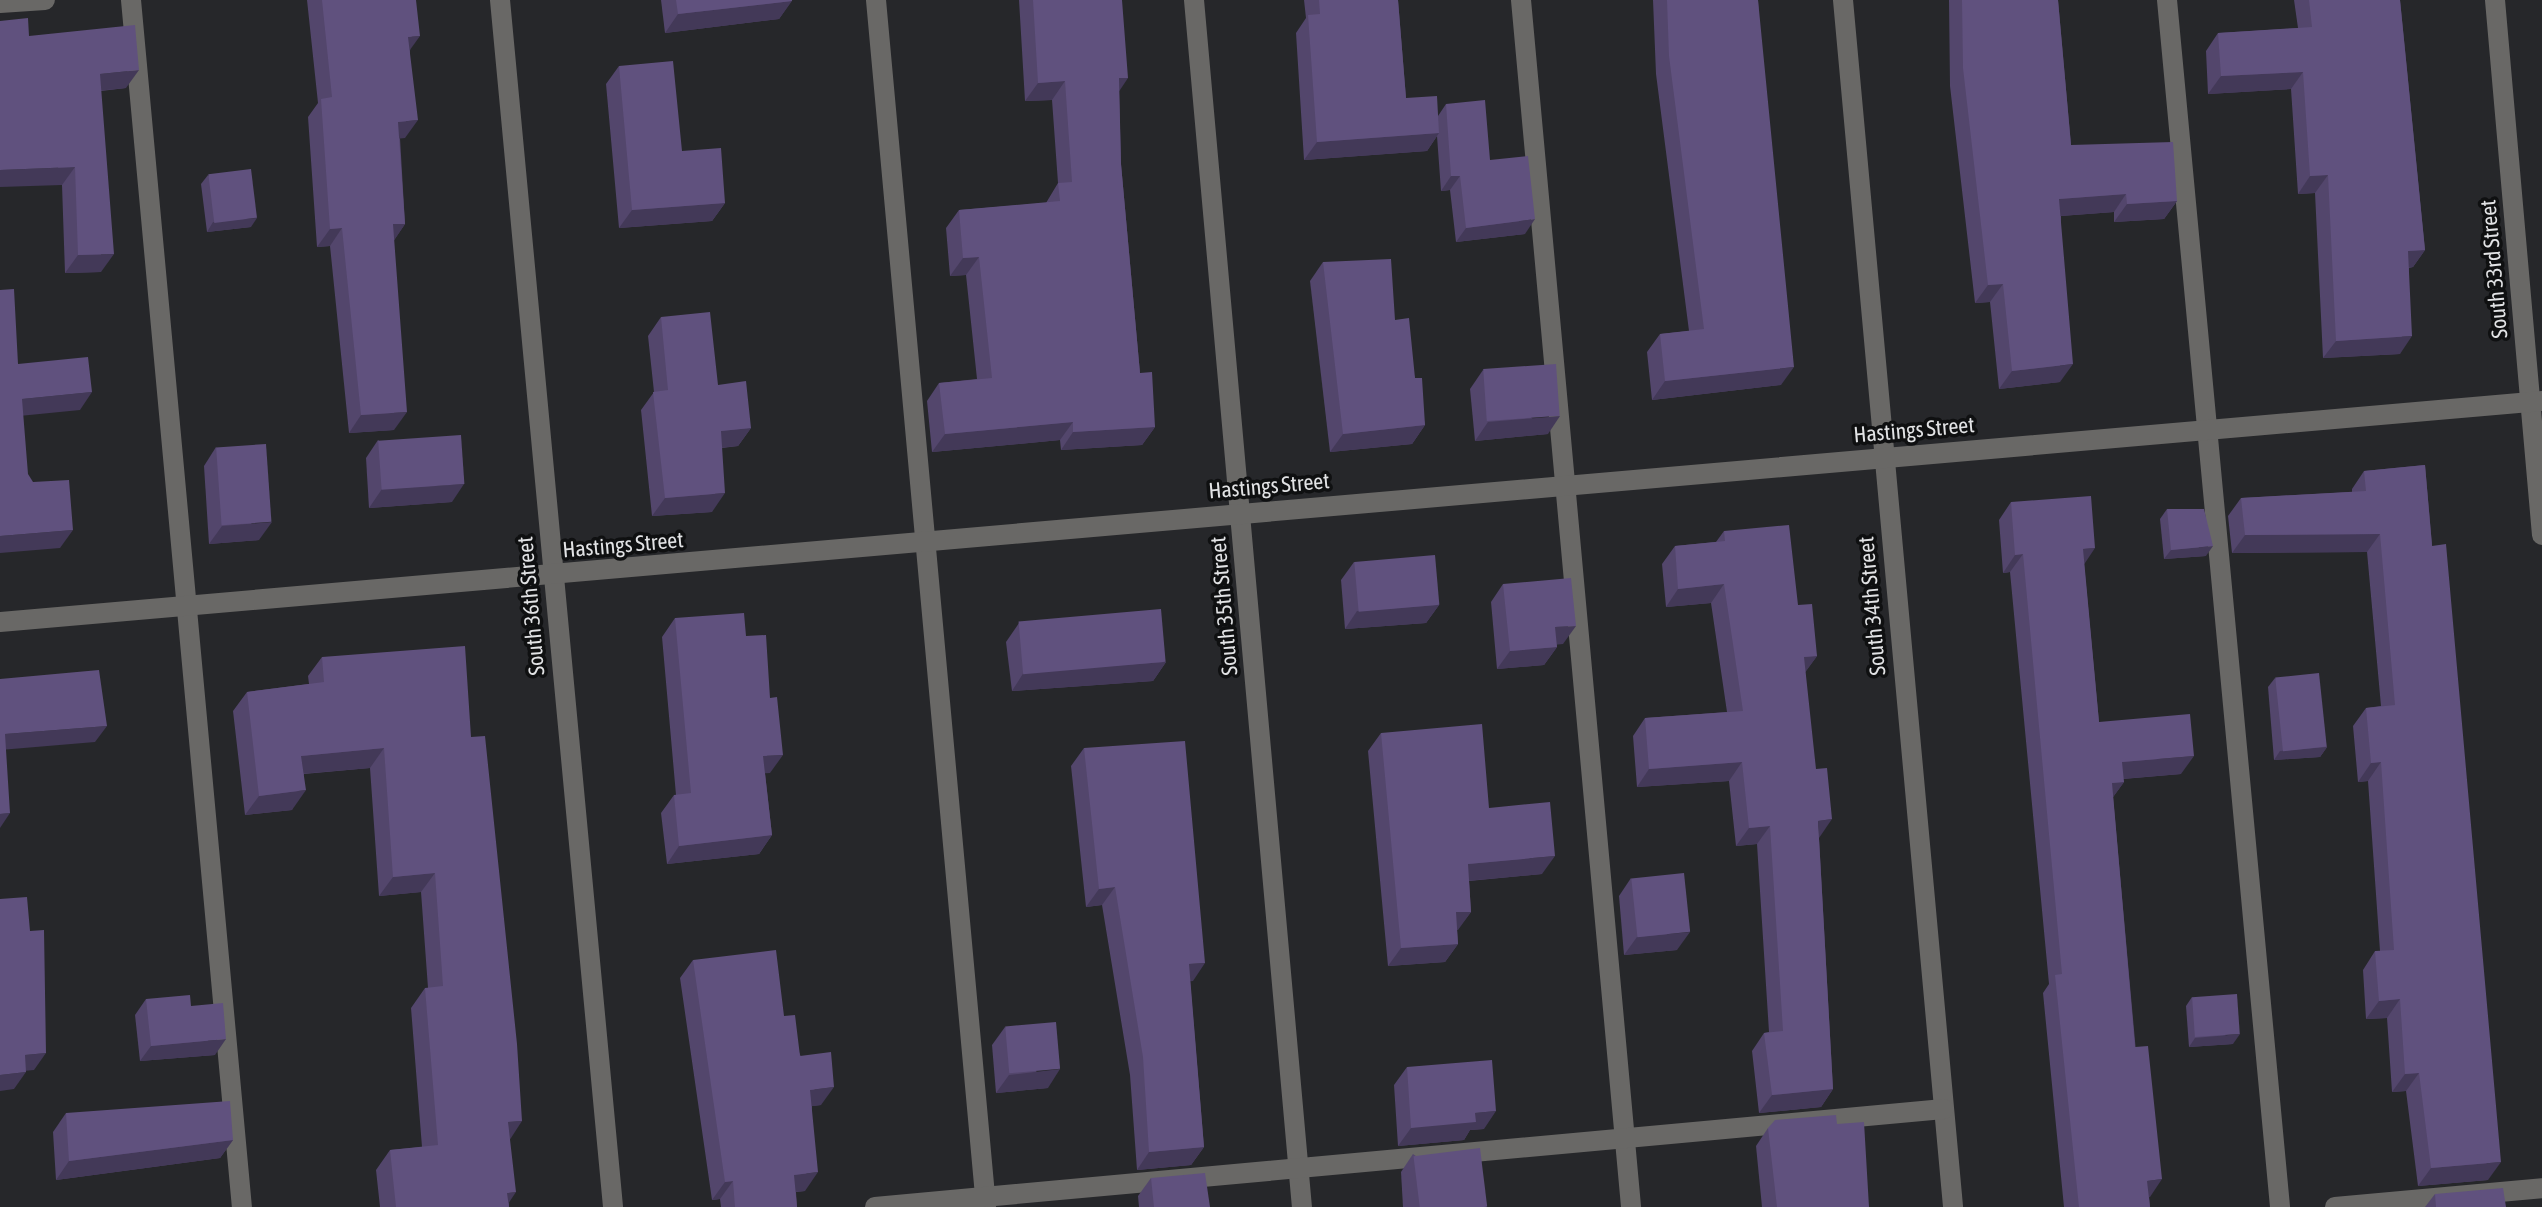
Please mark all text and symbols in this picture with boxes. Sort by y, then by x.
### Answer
street label: South 33rd Street [2475,199,2513,339]
street label: Hastings Street [1852,412,1976,448]
street label: Hastings Street [1207,468,1331,504]
street label: Hastings Street [561,527,685,563]
street label: South 36th Street [512,536,550,676]
street label: South 35th Street [1205,536,1243,676]
street label: South 34th Street [1853,536,1891,676]

